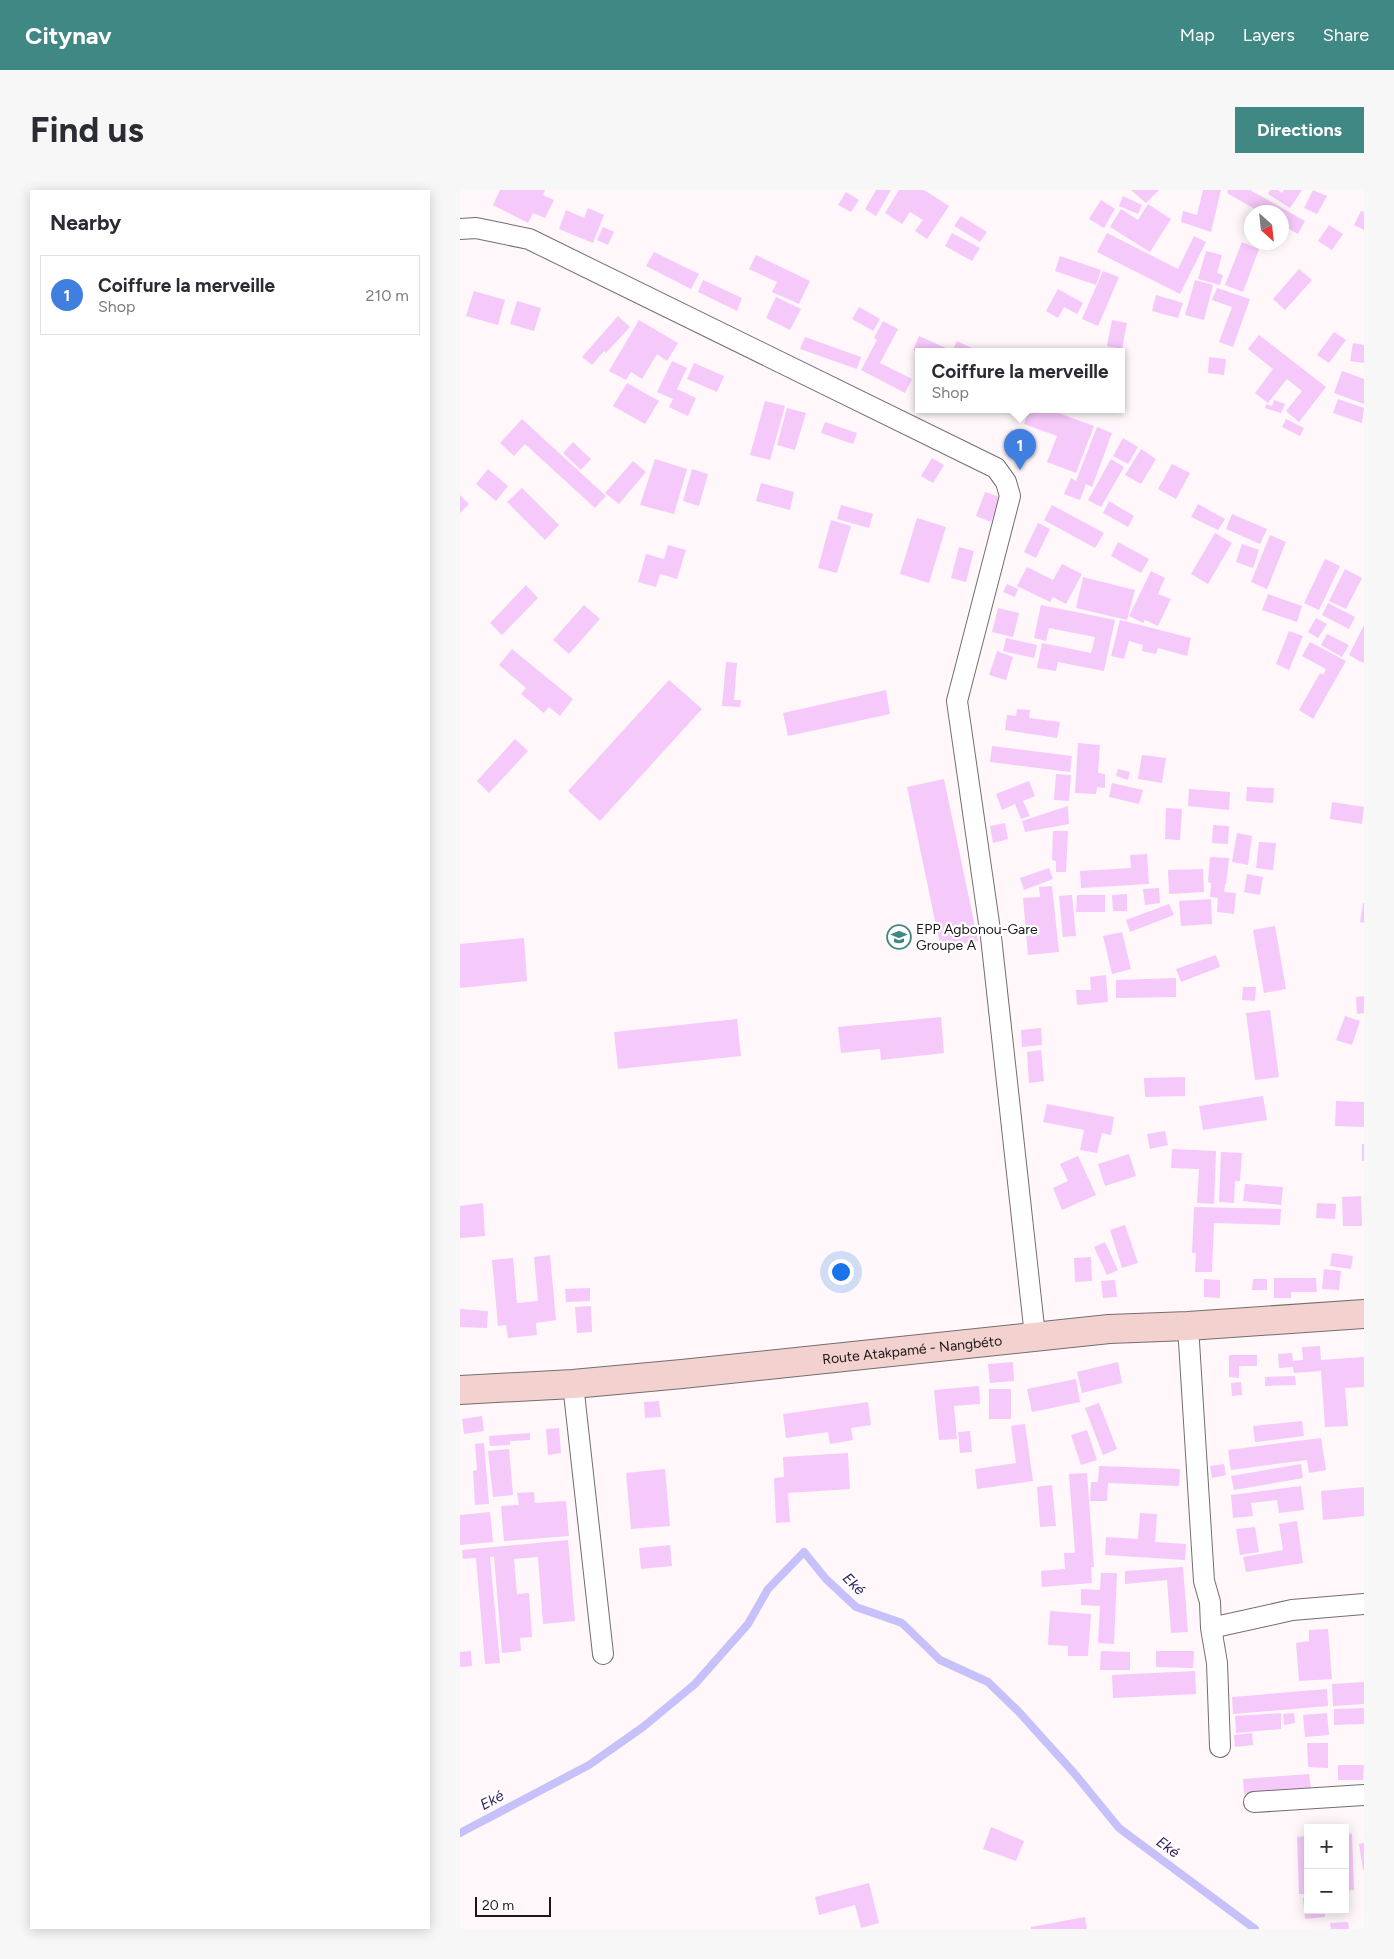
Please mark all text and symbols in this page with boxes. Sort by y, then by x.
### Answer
text: Citynav [25,21,112,50]
text: Map [1180,24,1215,46]
text: Layers [1243,24,1295,46]
text: Share [1323,24,1369,46]
button: Directions [1235,107,1364,153]
text: Find us [30,109,144,151]
north arrow [1244,205,1289,250]
text: Nearby [50,210,121,235]
text: Coiffure la merveille [98,274,275,297]
text: 1 [64,286,70,305]
text: 210 m [366,286,409,305]
text: Shop [98,297,136,316]
popup [915,348,1125,413]
text: Coiffure la merveille [931,360,1109,383]
text: Shop [931,383,969,402]
pin: 1 [1004,429,1036,470]
place label: EPP Agbonou-Gare Groupe A [916,921,1038,954]
school or university icon: EPP Agbonou-Gare Groupe A [886,924,912,950]
your location [828,1259,854,1285]
street label: Route Atakpamé - Nangbéto [821,1332,1003,1368]
water label: Eké [839,1569,869,1599]
water label: Eké [477,1786,507,1814]
map controls [1304,1824,1349,1914]
button: + [1304,1824,1349,1869]
water label: Eké [1153,1833,1183,1861]
button: − [1304,1869,1349,1914]
scale bar [475,1894,551,1917]
text: 20 m [482,1897,514,1914]

